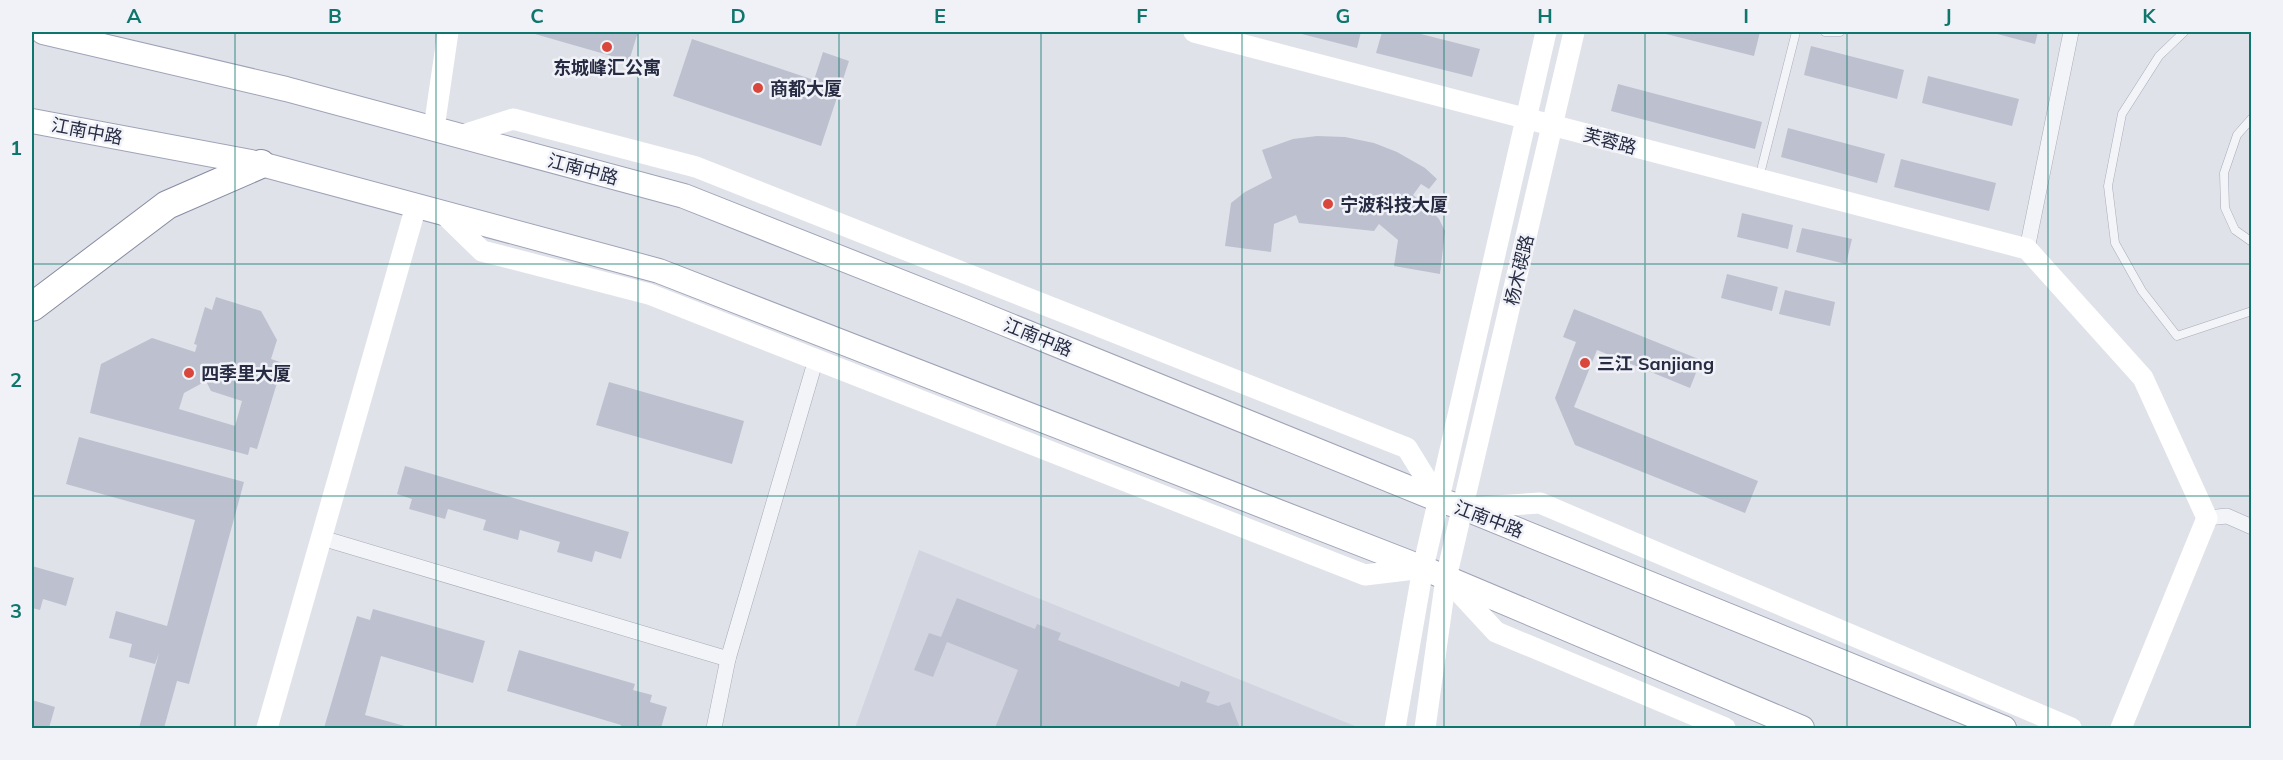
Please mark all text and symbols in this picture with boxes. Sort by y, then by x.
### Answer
text: A [127,3,142,28]
text: B [328,3,342,28]
text: C [530,3,544,28]
text: D [730,3,746,28]
text: E [934,3,946,28]
text: F [1136,3,1148,28]
text: G [1336,3,1350,28]
text: H [1537,3,1553,28]
text: I [1743,3,1749,28]
text: J [1944,3,1952,28]
text: K [2142,3,2156,28]
marker: 东城峰汇公寓 [600,40,614,54]
place label: 东城峰汇公寓 [553,56,661,79]
place label: 商都大厦 [770,77,842,100]
marker: 商都大厦 [751,81,765,95]
street label: 江南中路 [49,113,125,149]
street label: 芙蓉路 [1581,123,1639,159]
text: 1 [10,135,22,160]
street label: 江南中路 [545,149,621,189]
place label: 宁波科技大厦 [1340,193,1448,216]
marker: 宁波科技大厦 [1321,197,1335,211]
street label: 杨木碶路 [1500,232,1538,308]
street label: 江南中路 [1000,313,1076,361]
place label: 三江 Sanjiang [1597,352,1714,375]
marker: 三江 Sanjiang [1578,356,1592,370]
place label: 四季里大厦 [201,362,291,385]
marker: 四季里大厦 [182,366,196,380]
text: 2 [10,367,22,392]
street label: 江南中路 [1451,495,1527,543]
text: 3 [10,598,22,623]

